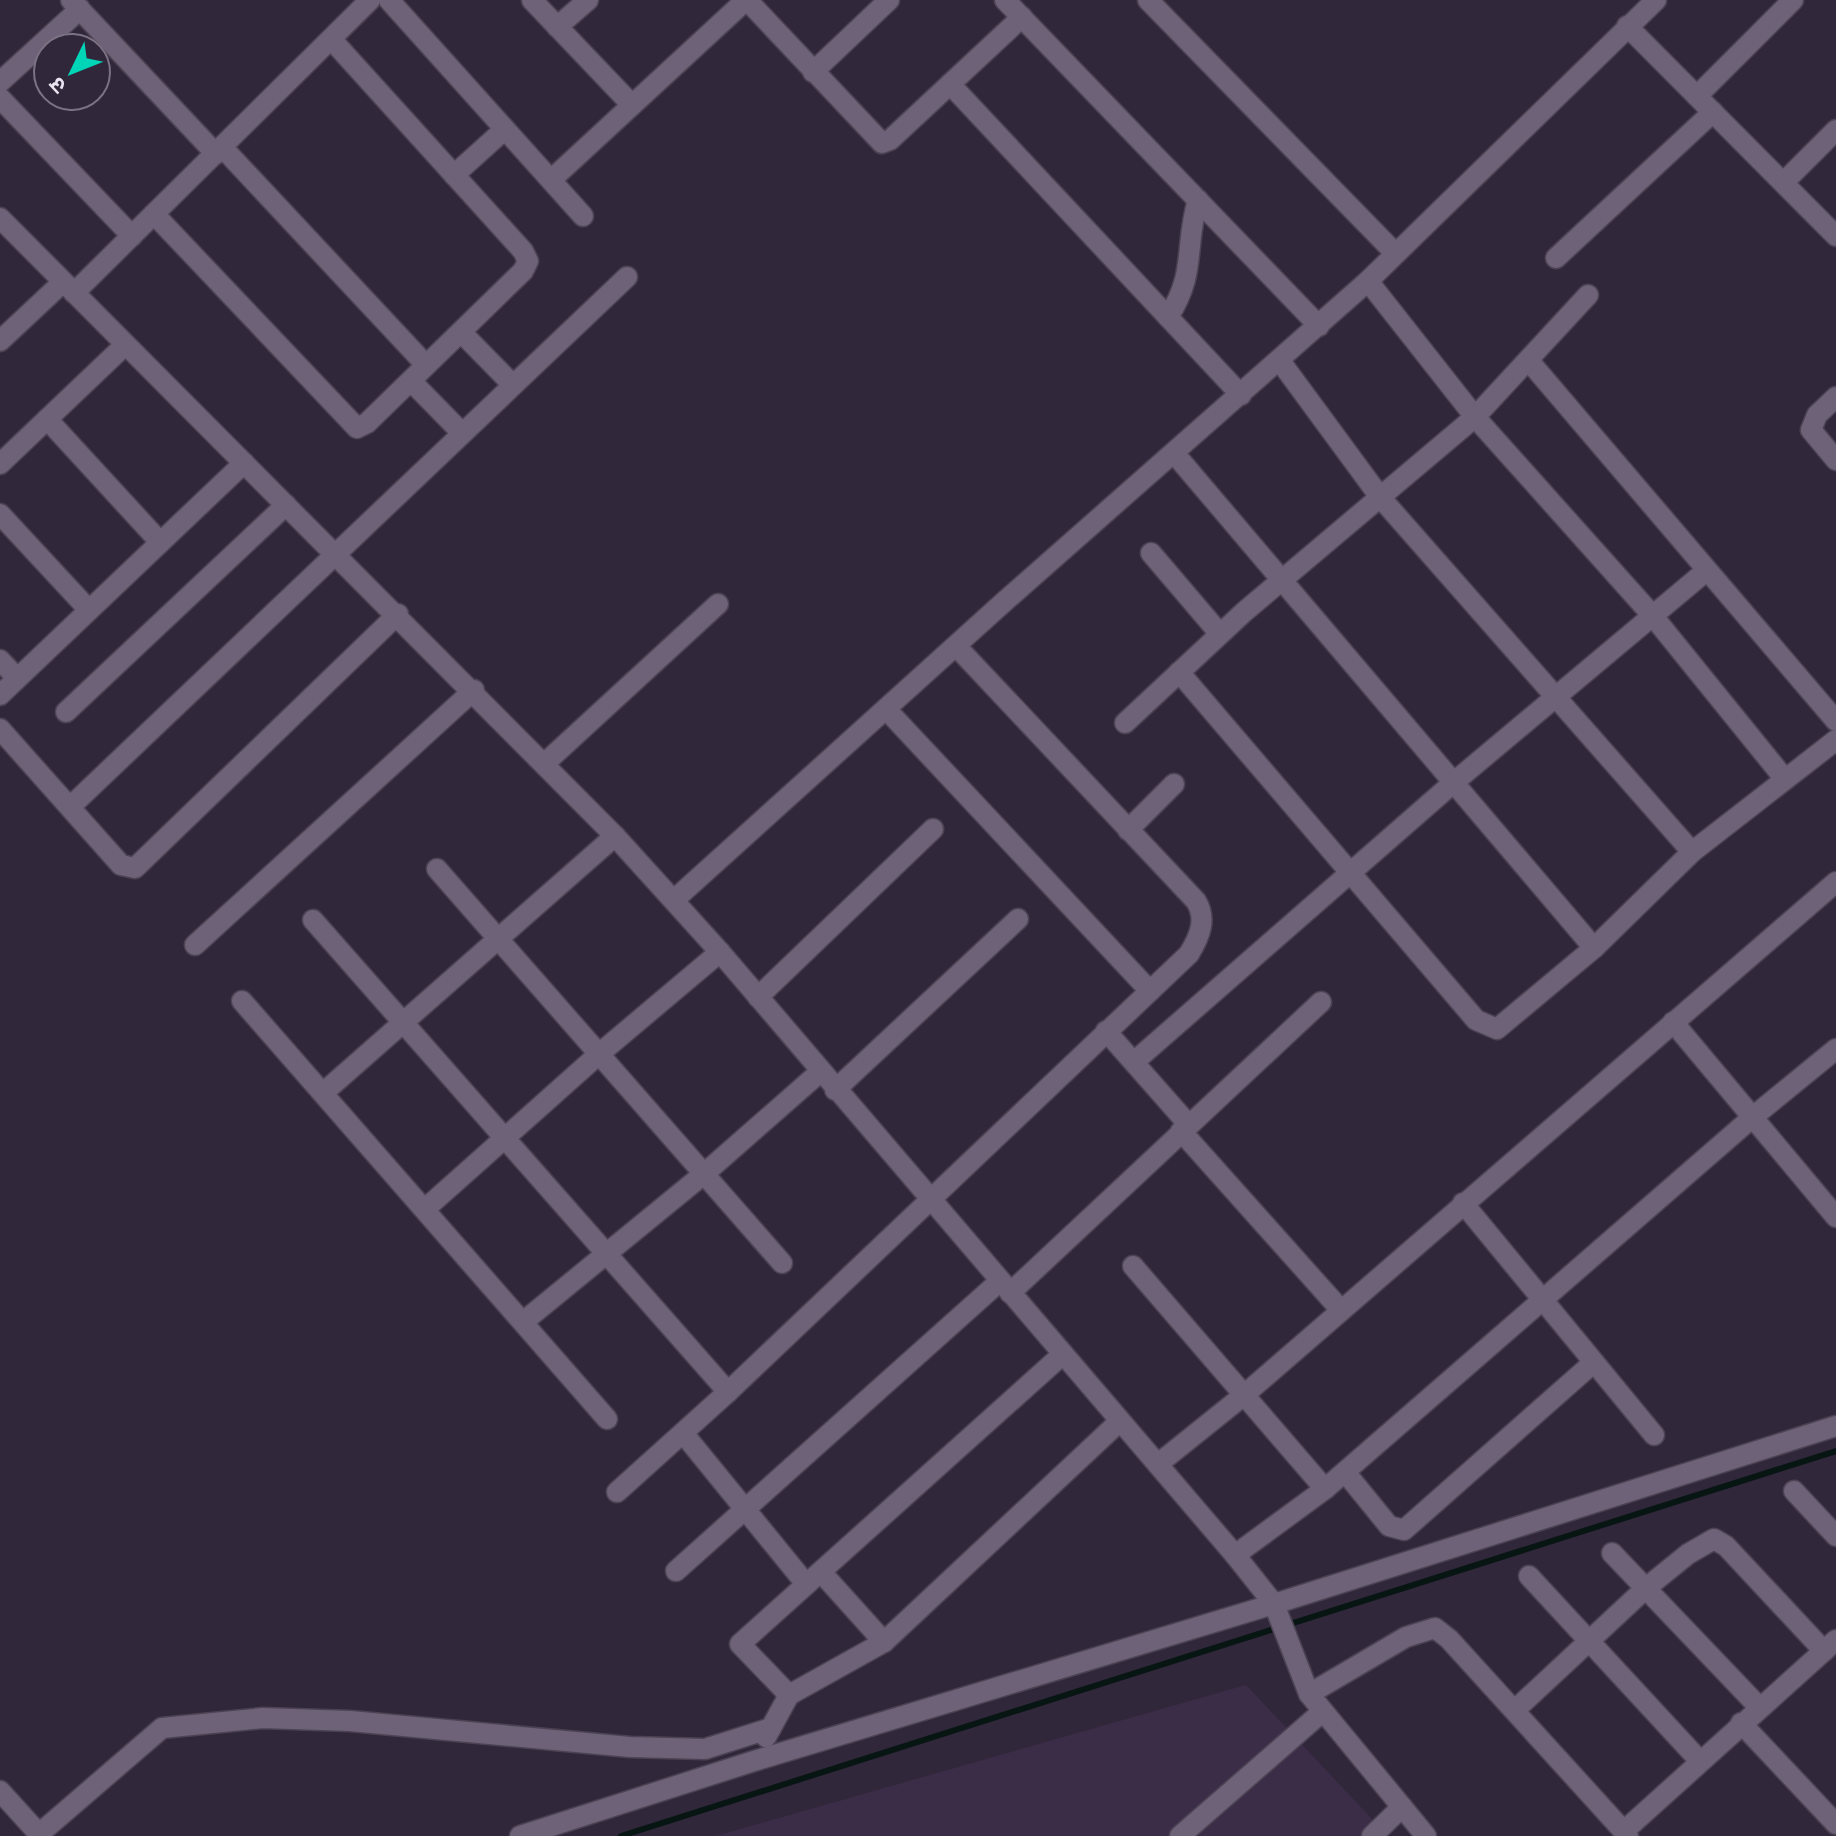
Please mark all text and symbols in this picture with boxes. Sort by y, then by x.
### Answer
north arrow [32,32,112,112]
text: उ [43,71,71,99]

